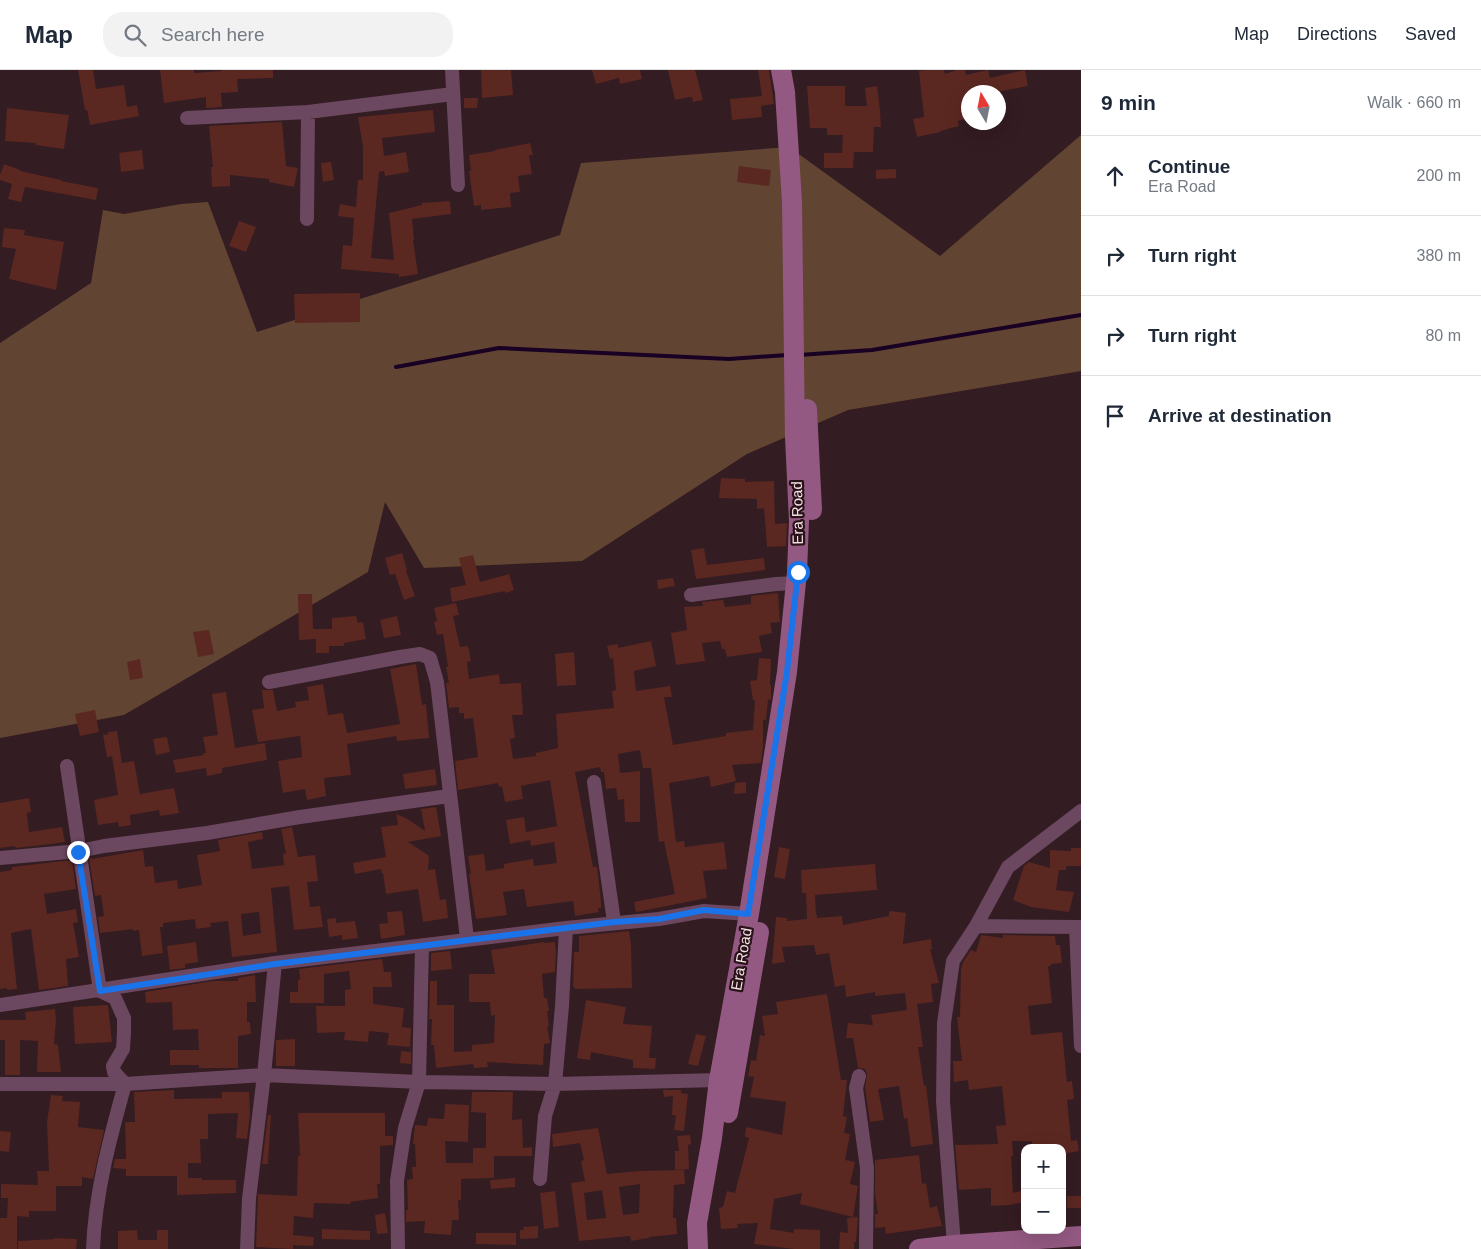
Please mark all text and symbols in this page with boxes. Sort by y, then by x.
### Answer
search box [103,12,453,57]
text: Map [25,21,73,48]
icon: search [121,21,149,49]
text: Search here [161,24,265,45]
text: Map [1234,24,1269,44]
text: Directions [1297,24,1377,44]
text: Saved [1405,24,1456,44]
north arrow [961,85,1006,130]
text: 9 min [1101,91,1156,114]
text: Walk · 660 m [1367,94,1461,111]
text: Continue [1148,156,1230,177]
icon: ahead [1101,162,1129,190]
text: 200 m [1417,167,1461,184]
text: Era Road [1148,178,1216,195]
icon: right [1101,242,1129,270]
text: Turn right [1148,245,1236,266]
text: 380 m [1417,247,1461,264]
icon: right [1101,322,1129,350]
text: Turn right [1148,325,1236,346]
text: 80 m [1425,327,1461,344]
icon: arrive [1101,402,1129,430]
text: Arrive at destination [1148,405,1332,426]
street label: Era Road [788,481,806,545]
route start [787,561,810,584]
route end [67,841,90,864]
street label: Era Road [727,926,755,992]
map controls [1021,1144,1066,1234]
button: + [1021,1144,1066,1189]
button: − [1021,1189,1066,1234]

